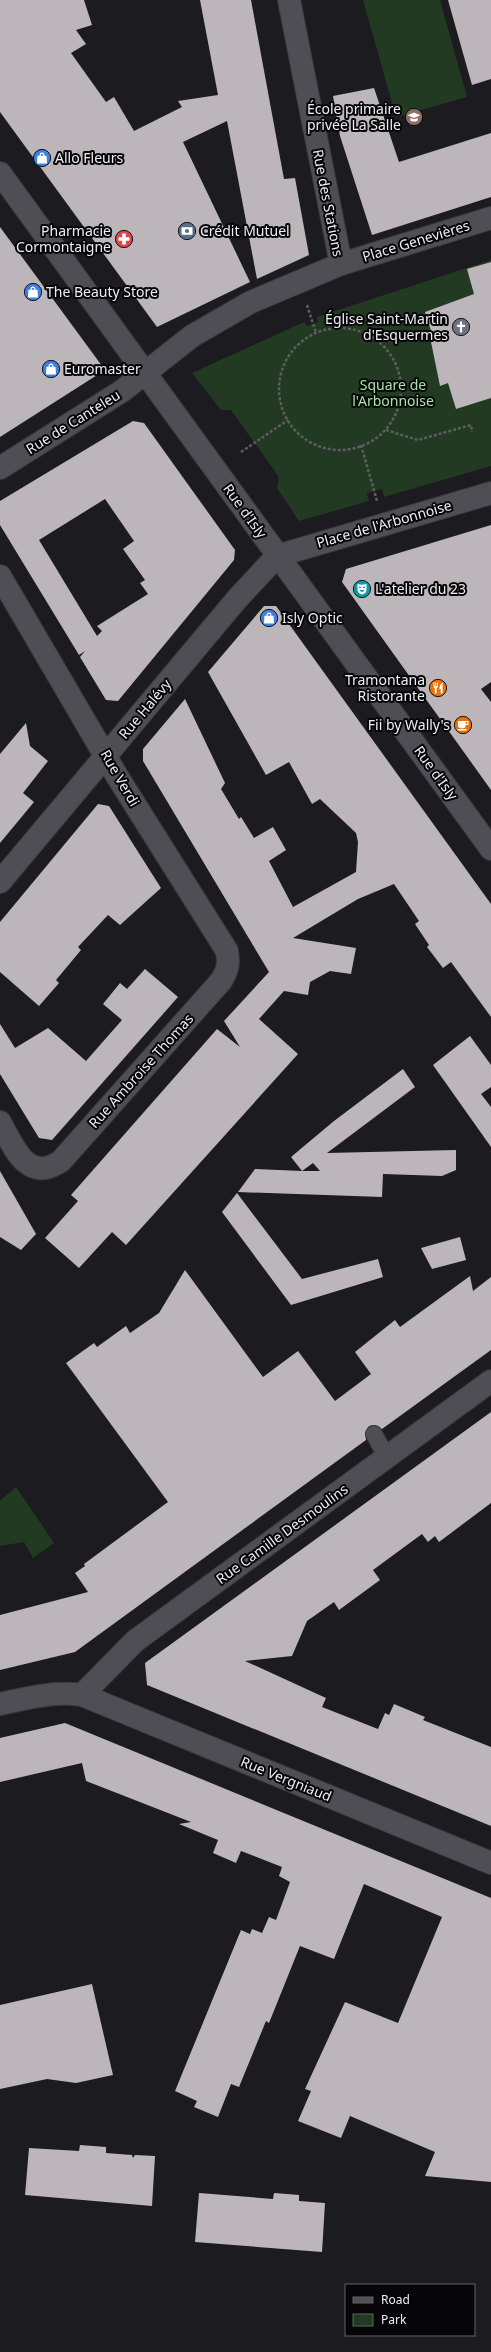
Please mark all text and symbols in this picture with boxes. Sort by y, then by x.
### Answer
place label: École primaire privée La Salle [307,99,401,134]
school or university icon: École primaire privée La Salle [404,107,424,127]
shop icon: Allo Fleurs [32,148,52,168]
place label: Allo Fleurs [55,148,123,167]
street label: Rue des Stations [309,148,348,258]
street label: Place Genevières [360,215,472,266]
place label: Pharmacie Cormontaigne [16,221,111,256]
bank icon: Crédit Mutuel [177,221,197,241]
place label: Crédit Mutuel [200,221,290,240]
pharmacy icon: Pharmacie Cormontaigne [114,229,134,249]
shop icon: The Beauty Store [23,282,43,302]
place label: The Beauty Store [46,282,158,301]
place label: Église Saint-Martin d'Esquermes [325,309,448,344]
church icon: Église Saint-Martin d'Esquermes [451,317,471,337]
shop icon: Euromaster [41,359,61,379]
place label: Euromaster [64,359,141,378]
park label: Square de l'Arbonnoise [352,375,434,410]
street label: Rue de Canteleu [22,385,123,458]
street label: Rue d'Isly [219,480,272,542]
street label: Place de l'Arbonnoise [314,495,454,552]
theatre icon: L'atelier du 23 [352,579,372,599]
place label: L'atelier du 23 [375,579,466,598]
shop icon: Isly Optic [259,608,279,628]
place label: Isly Optic [282,608,343,627]
place label: Tramontana Ristorante [345,670,425,705]
street label: Rue Halévy [114,674,176,743]
restaurant icon: Tramontana Ristorante [428,678,448,698]
place label: Fii by Wally's [368,715,450,734]
cafe icon: Fii by Wally's [453,715,473,735]
street label: Rue d'Isly [410,742,463,804]
street label: Rue Verdi [97,746,144,810]
street label: Rue Ambroise Thomas [84,1009,197,1132]
street label: Rue Camille Desmoulins [212,1479,352,1588]
street label: Rue Vergniaud [238,1752,335,1805]
legend [345,2284,475,2336]
text: Road [381,2291,410,2308]
text: Park [381,2311,407,2328]

